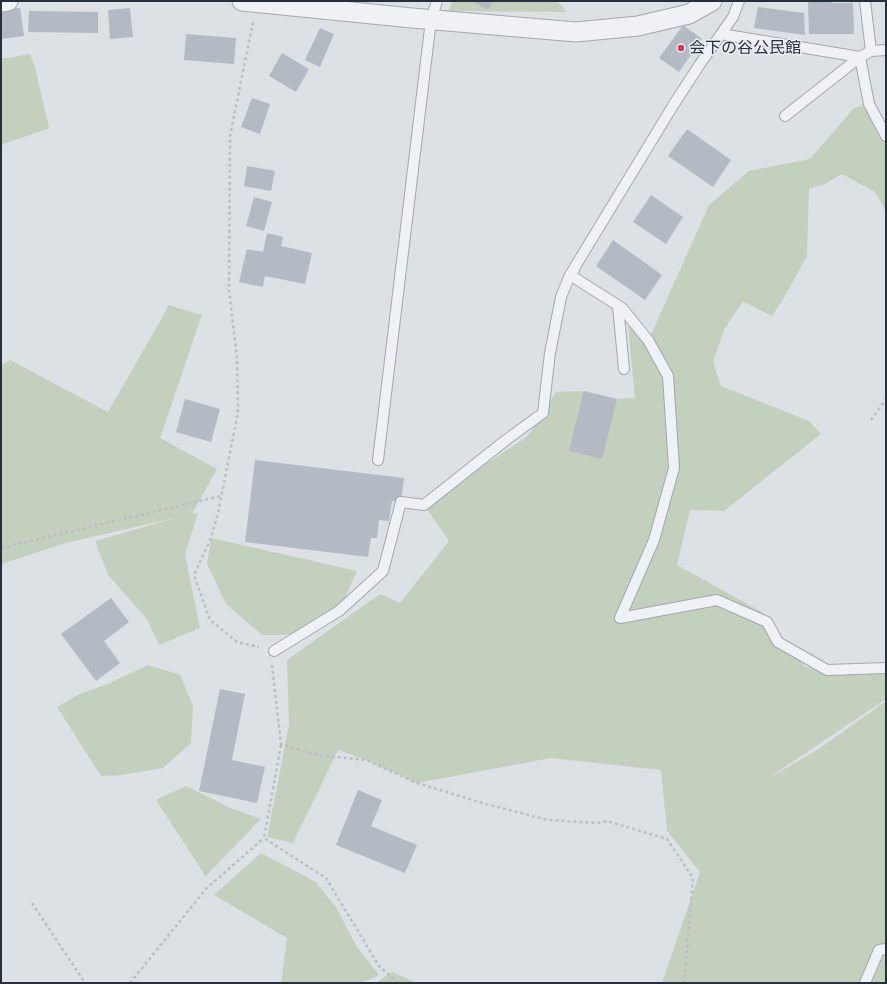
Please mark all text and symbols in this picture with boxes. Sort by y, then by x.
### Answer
place label: 会下の谷公民館 [689,38,801,58]
marker: 会下の谷公民館 [676,43,686,53]

